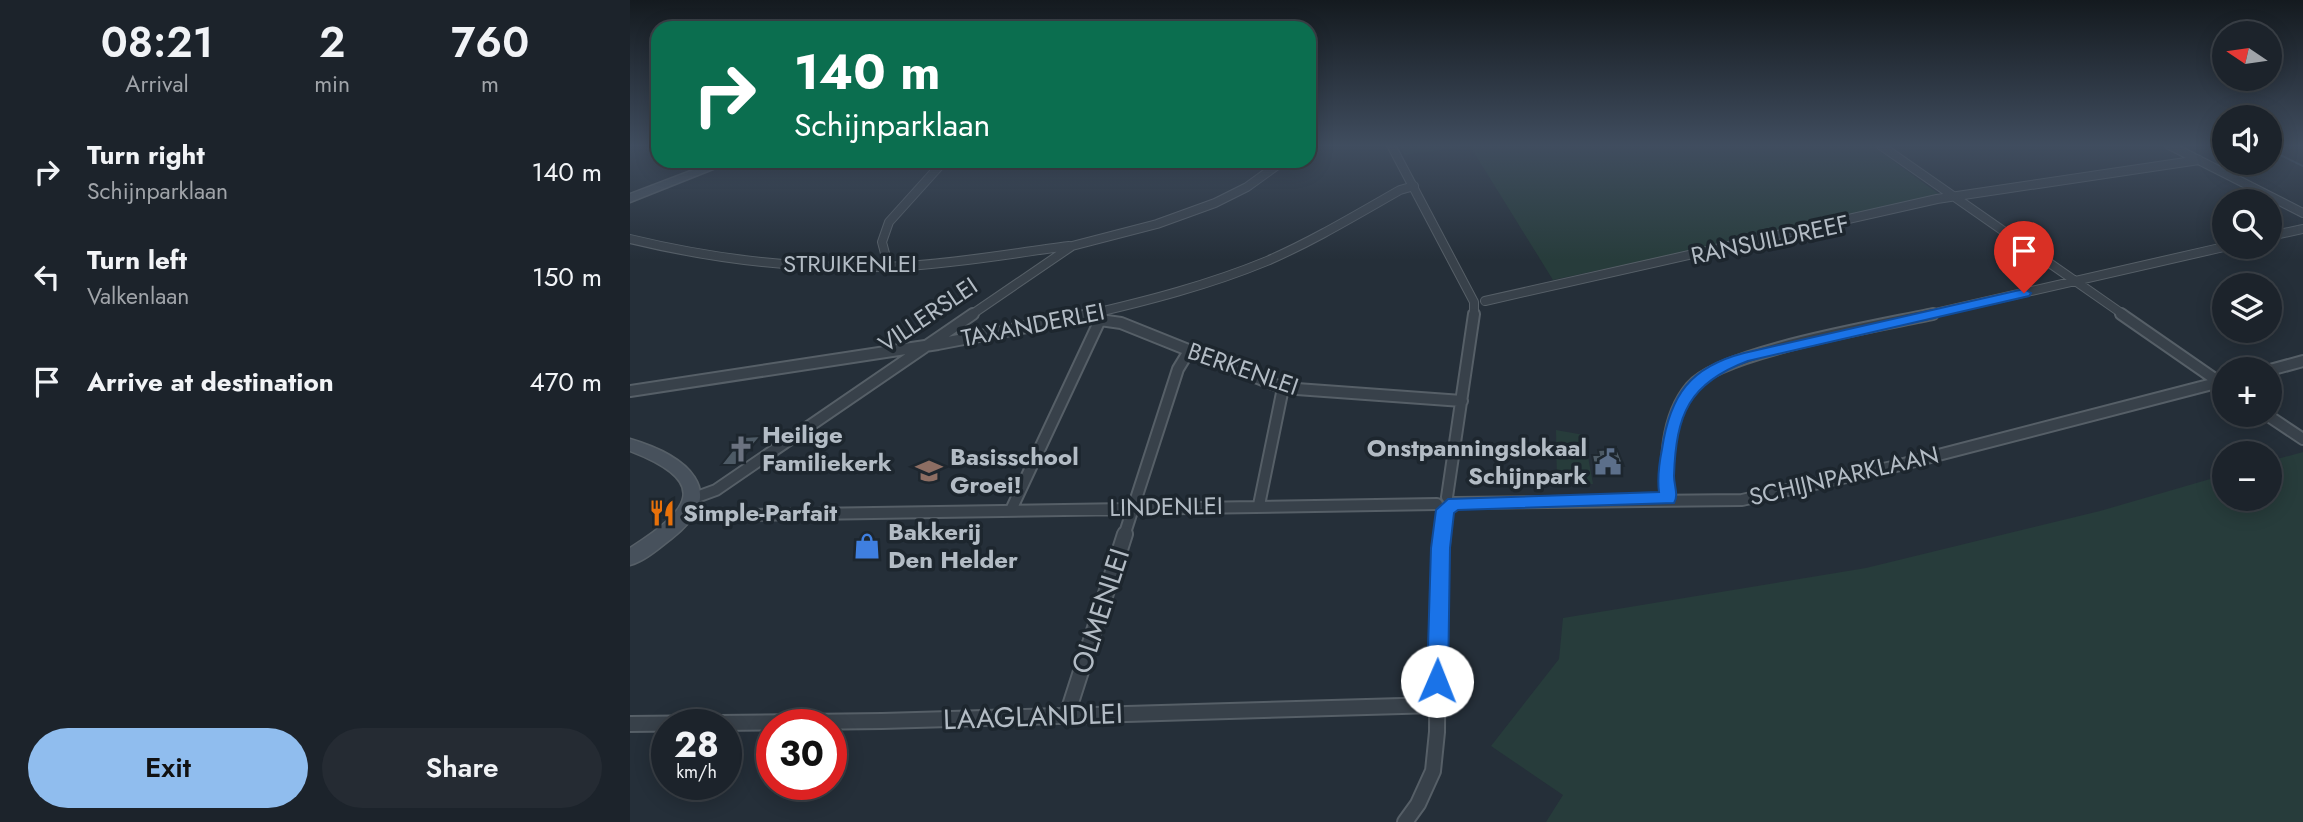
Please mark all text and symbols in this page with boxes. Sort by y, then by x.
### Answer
text: 08:21 [101,12,213,73]
text: 2 [319,12,345,73]
text: 760 [451,12,529,73]
north arrow [2212,21,2282,91]
map controls [2212,21,2282,511]
text: 140 m [794,37,940,107]
icon: right [679,49,770,140]
text: Arrival [125,67,189,101]
text: min [314,67,350,101]
text: m [481,67,499,101]
text: Schijnparklaan [794,102,990,148]
button: sound [2212,105,2282,175]
text: Turn right [87,136,205,174]
icon: right [28,153,66,191]
text: 140 m [531,153,602,191]
text: Schijnparklaan [87,174,228,208]
button: search [2212,189,2282,259]
street label: RANSUILDREEF [1688,206,1852,273]
pin [1994,221,2054,293]
icon: arrive [2005,232,2043,270]
text: Turn left [87,241,187,279]
street label: STRUIKENLEI [783,246,917,281]
icon: left [28,258,66,296]
text: 150 m [532,258,602,296]
street label: VILLERSLEI [871,268,984,361]
button: layers [2212,273,2282,343]
text: Valkenlaan [87,279,189,313]
street label: TAXANDERLEI [958,293,1108,356]
street label: BERKENLEI [1183,333,1303,404]
button: + [2212,357,2282,427]
icon: arrive [28,363,66,401]
text: Arrive at destination [87,363,334,401]
text: 470 m [530,363,602,401]
place label: Heilige Familiekerk [762,417,892,480]
place label: Onstpanningslokaal Schijnpark [1367,430,1587,493]
church icon: Heilige Familiekerk [726,434,756,464]
street label: SCHIJNPARKLAAN [1746,437,1942,514]
place label: Basisschool Groei! [950,439,1079,502]
button: − [2212,441,2282,511]
public building icon: Onstpanningslokaal Schijnpark [1593,447,1623,477]
school or university icon: Basisschool Groei! [914,456,944,486]
street label: LINDENLEI [1109,488,1223,525]
place label: Simple-Parfait [683,495,838,530]
restaurant icon: Simple-Parfait [647,498,677,528]
place label: Bakkerij Den Helder [888,514,1018,577]
shop icon: Bakkerij Den Helder [852,531,882,561]
street label: OLMENLEI [1061,543,1140,679]
position arrow [1400,644,1474,718]
street label: LAAGLANDLEI [943,693,1123,740]
speed limit sign: 30 [756,709,847,800]
text: 28 [674,720,719,770]
button: Exit [28,728,308,808]
button: Share [322,728,602,808]
text: km/h [676,759,717,785]

